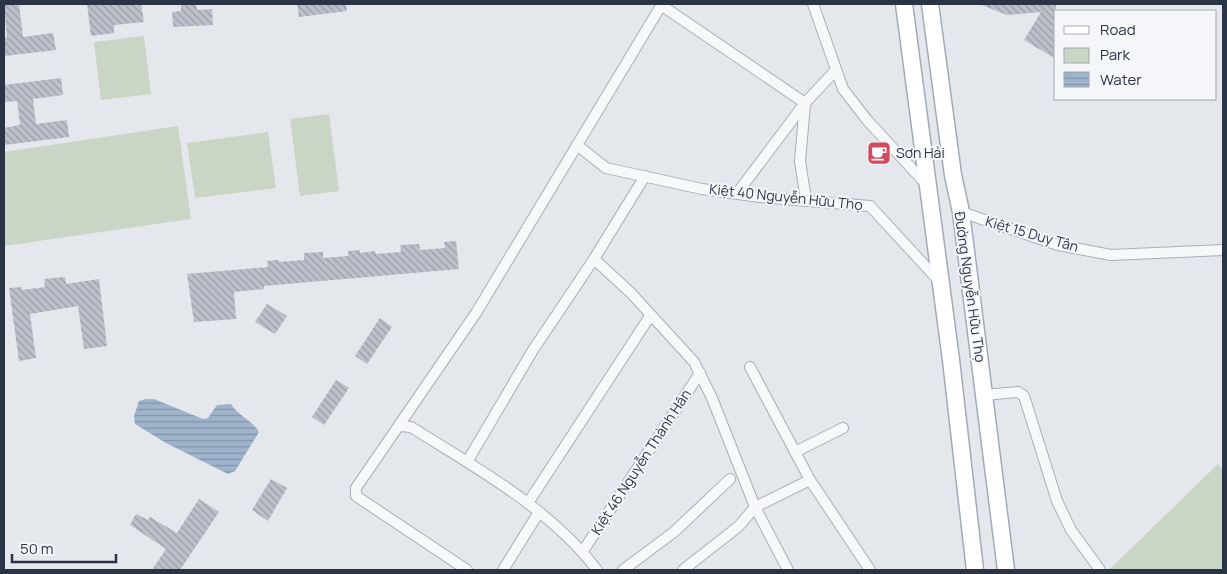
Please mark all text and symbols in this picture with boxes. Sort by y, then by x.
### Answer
legend [1054,10,1217,100]
text: Road [1100,19,1136,40]
text: Park [1100,44,1130,65]
text: Water [1100,69,1142,90]
cafe icon: Sơn Hải [866,140,892,166]
place label: Sơn Hải [896,143,945,162]
street label: Kiệt 40 Nguyễn Hữu Thọ [708,179,864,214]
street label: Đường Nguyễn Hữu Thọ [951,210,990,363]
street label: Kiệt 15 Duy Tân [983,211,1081,256]
street label: Kiệt 46 Nguyễn Thành Hân [586,385,695,538]
scale bar [12,532,116,564]
text: 50 m [20,538,54,559]

